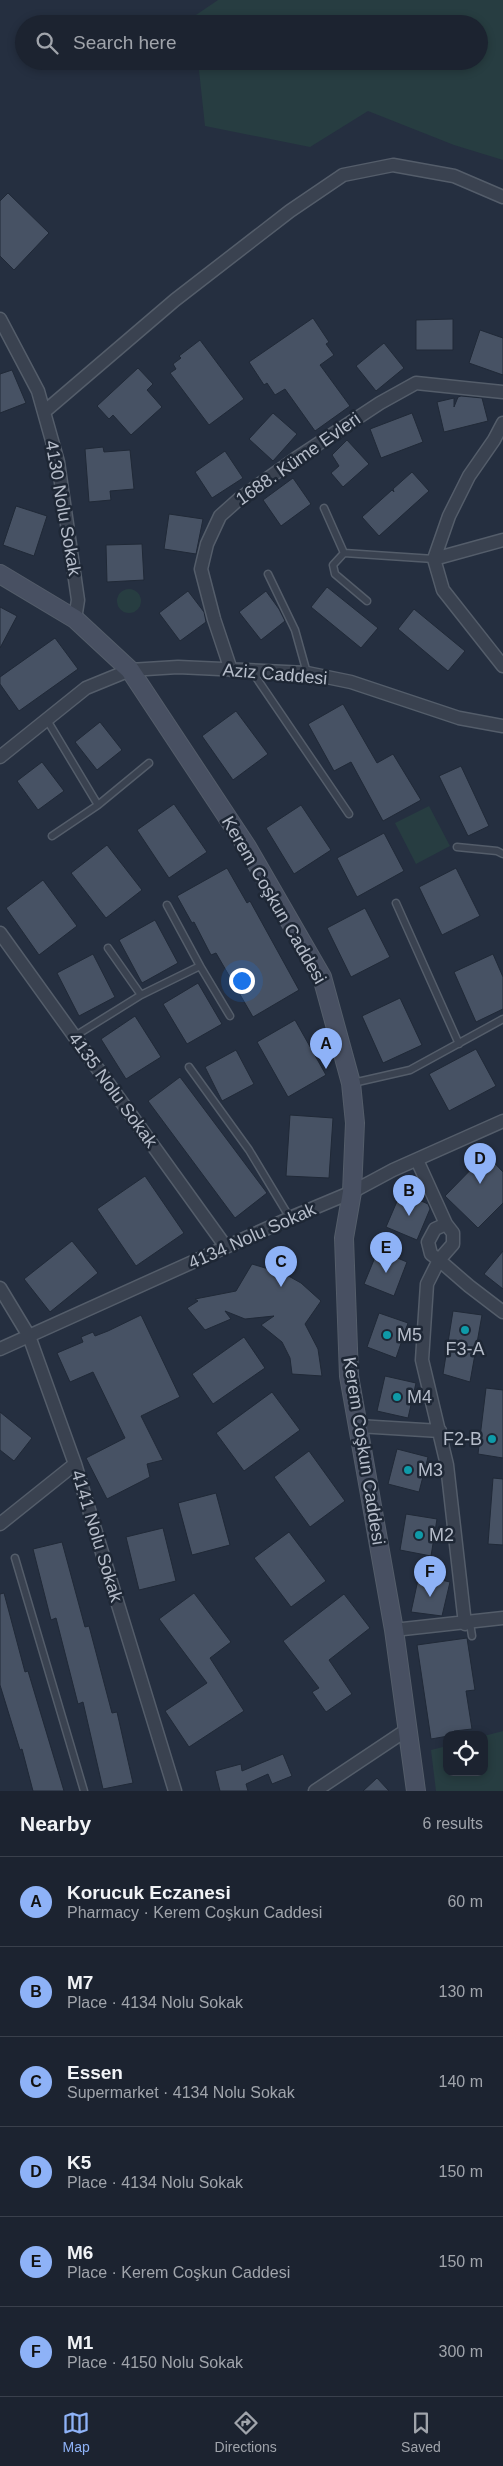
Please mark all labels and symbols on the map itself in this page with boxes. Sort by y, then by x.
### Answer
street label: 1688. Küme Evleri [232,409,364,509]
street label: 4130 Nolu Sokak [41,439,85,578]
street label: Aziz Caddesi [222,659,328,689]
street label: Kerem Coşkun Caddesi [218,813,330,987]
your location [229,968,255,994]
pin: A [310,1028,342,1069]
street label: 4135 Nolu Sokak [65,1029,162,1152]
pin: D [464,1143,496,1184]
pin: B [393,1175,425,1216]
street label: 4134 Nolu Sokak [185,1199,320,1273]
pin: E [370,1232,402,1273]
pin: C [265,1246,297,1287]
marker: F3-A [459,1324,471,1336]
place label: M5 [397,1325,422,1345]
marker: M5 [381,1329,393,1341]
place label: F3-A [445,1339,485,1359]
street label: Kerem Coşkun Caddesi [339,1356,389,1546]
place label: M4 [407,1387,432,1407]
marker: M4 [391,1391,403,1403]
place label: F2-B [443,1429,482,1449]
marker: F2-B [486,1433,498,1445]
place label: M3 [418,1460,443,1480]
marker: M3 [402,1464,414,1476]
street label: 4141 Nolu Sokak [67,1468,127,1605]
place label: M2 [429,1525,454,1545]
marker: M2 [413,1529,425,1541]
pin: F [414,1556,446,1597]

